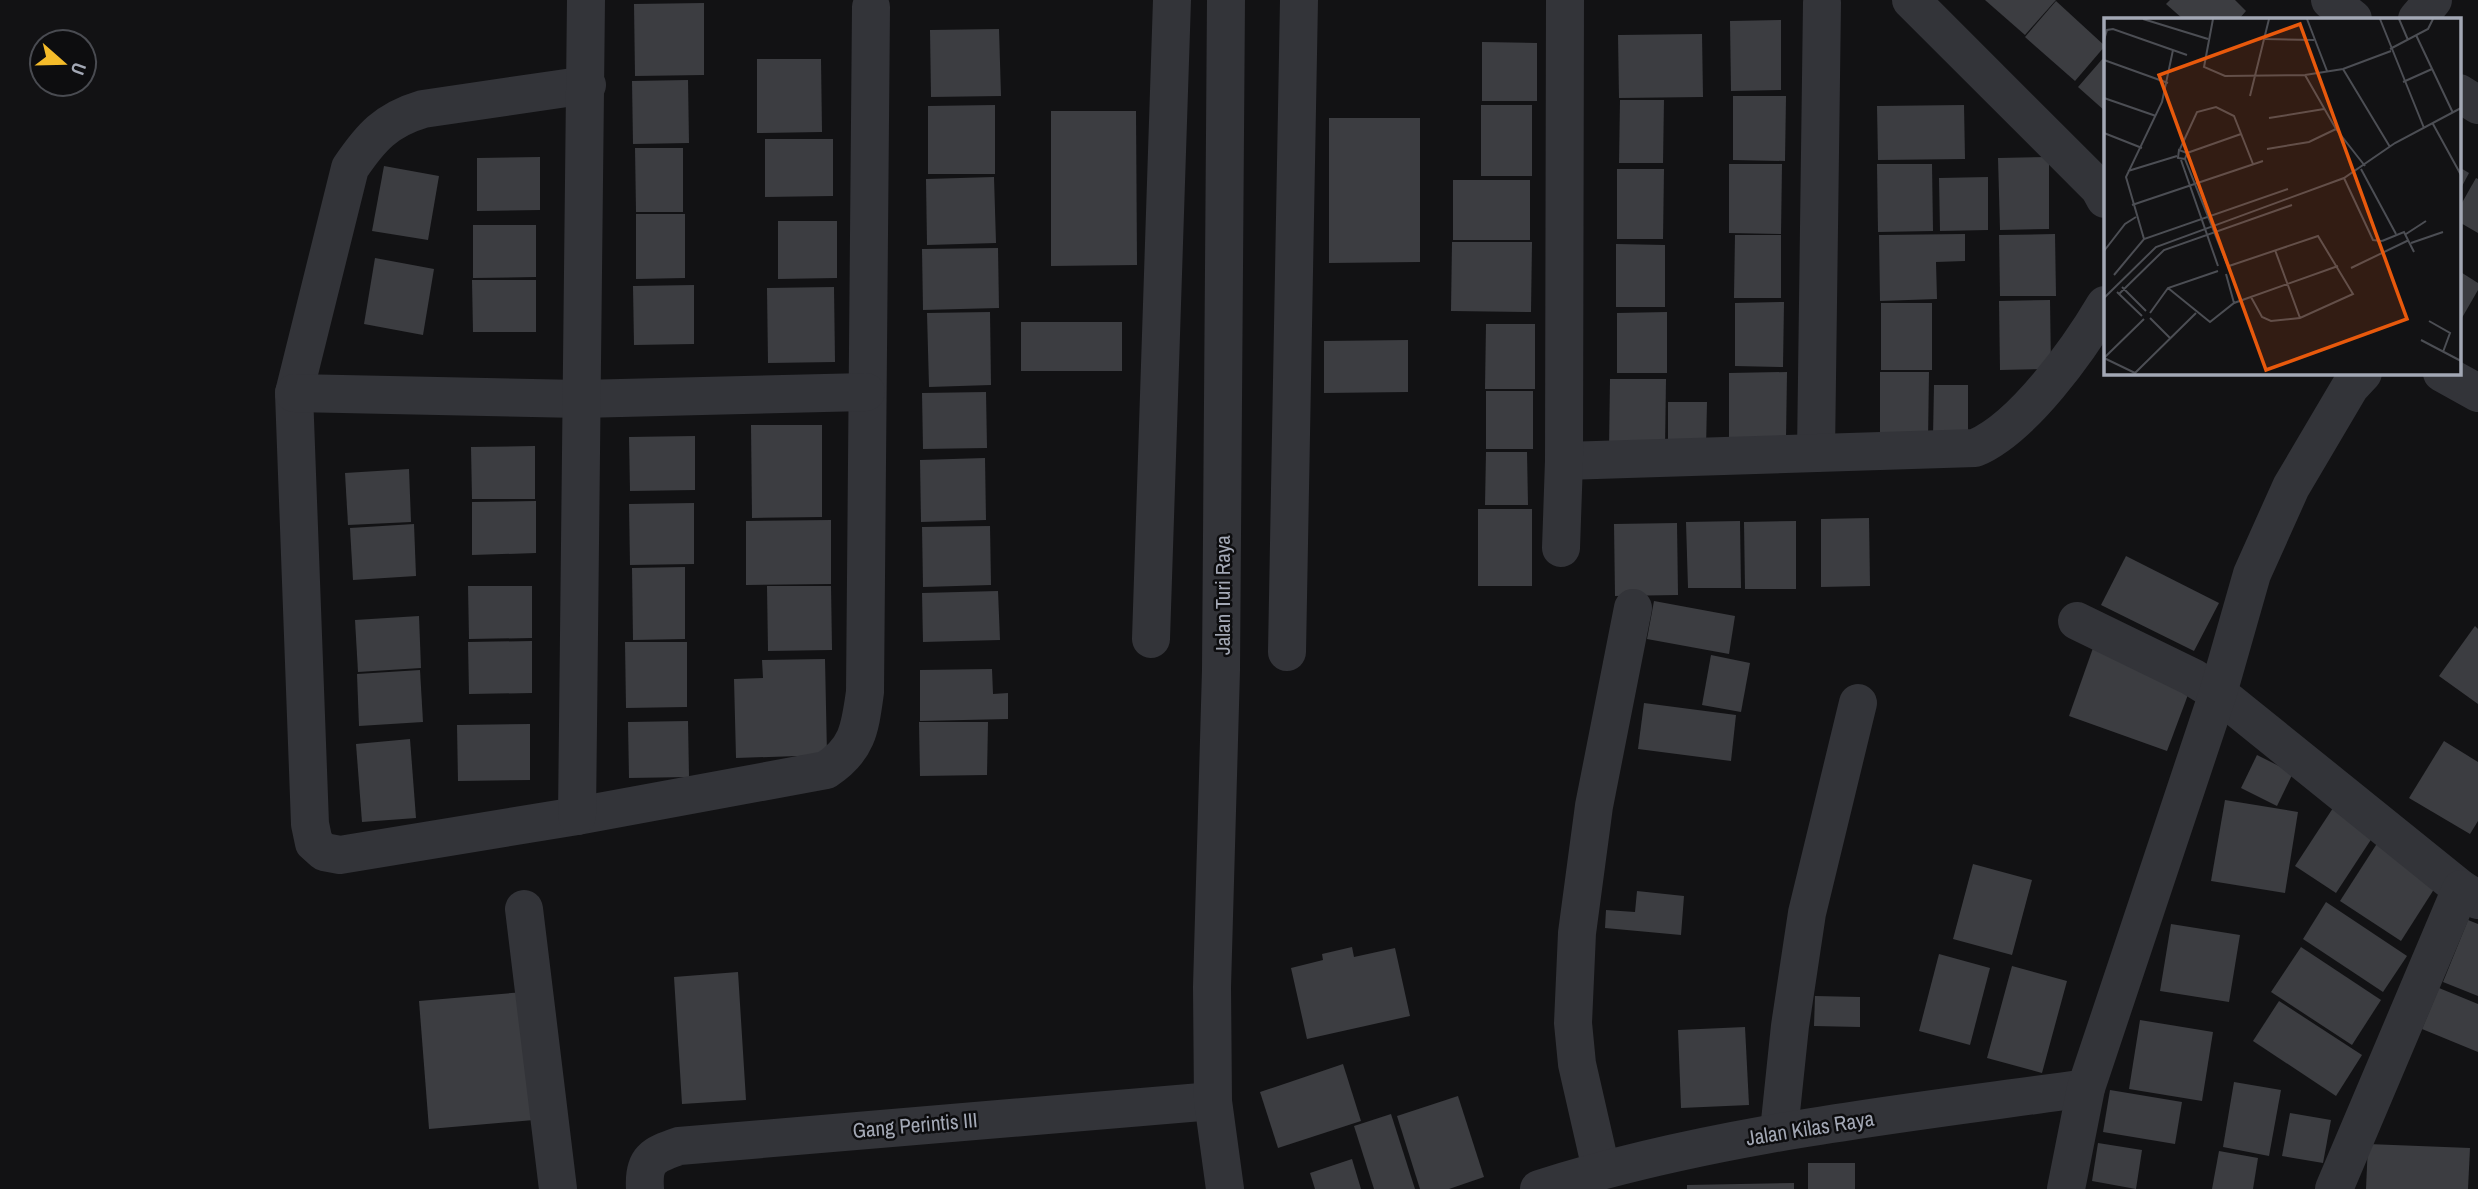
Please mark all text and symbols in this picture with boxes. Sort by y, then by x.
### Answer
inset map [2104,18,2460,374]
north arrow [28,28,98,98]
text: U [65,59,93,79]
street label: Jalan Turi Raya [1208,535,1237,655]
street label: Jalan Kilas Raya [1744,1104,1876,1152]
street label: Gang Perintis III [851,1105,979,1145]

